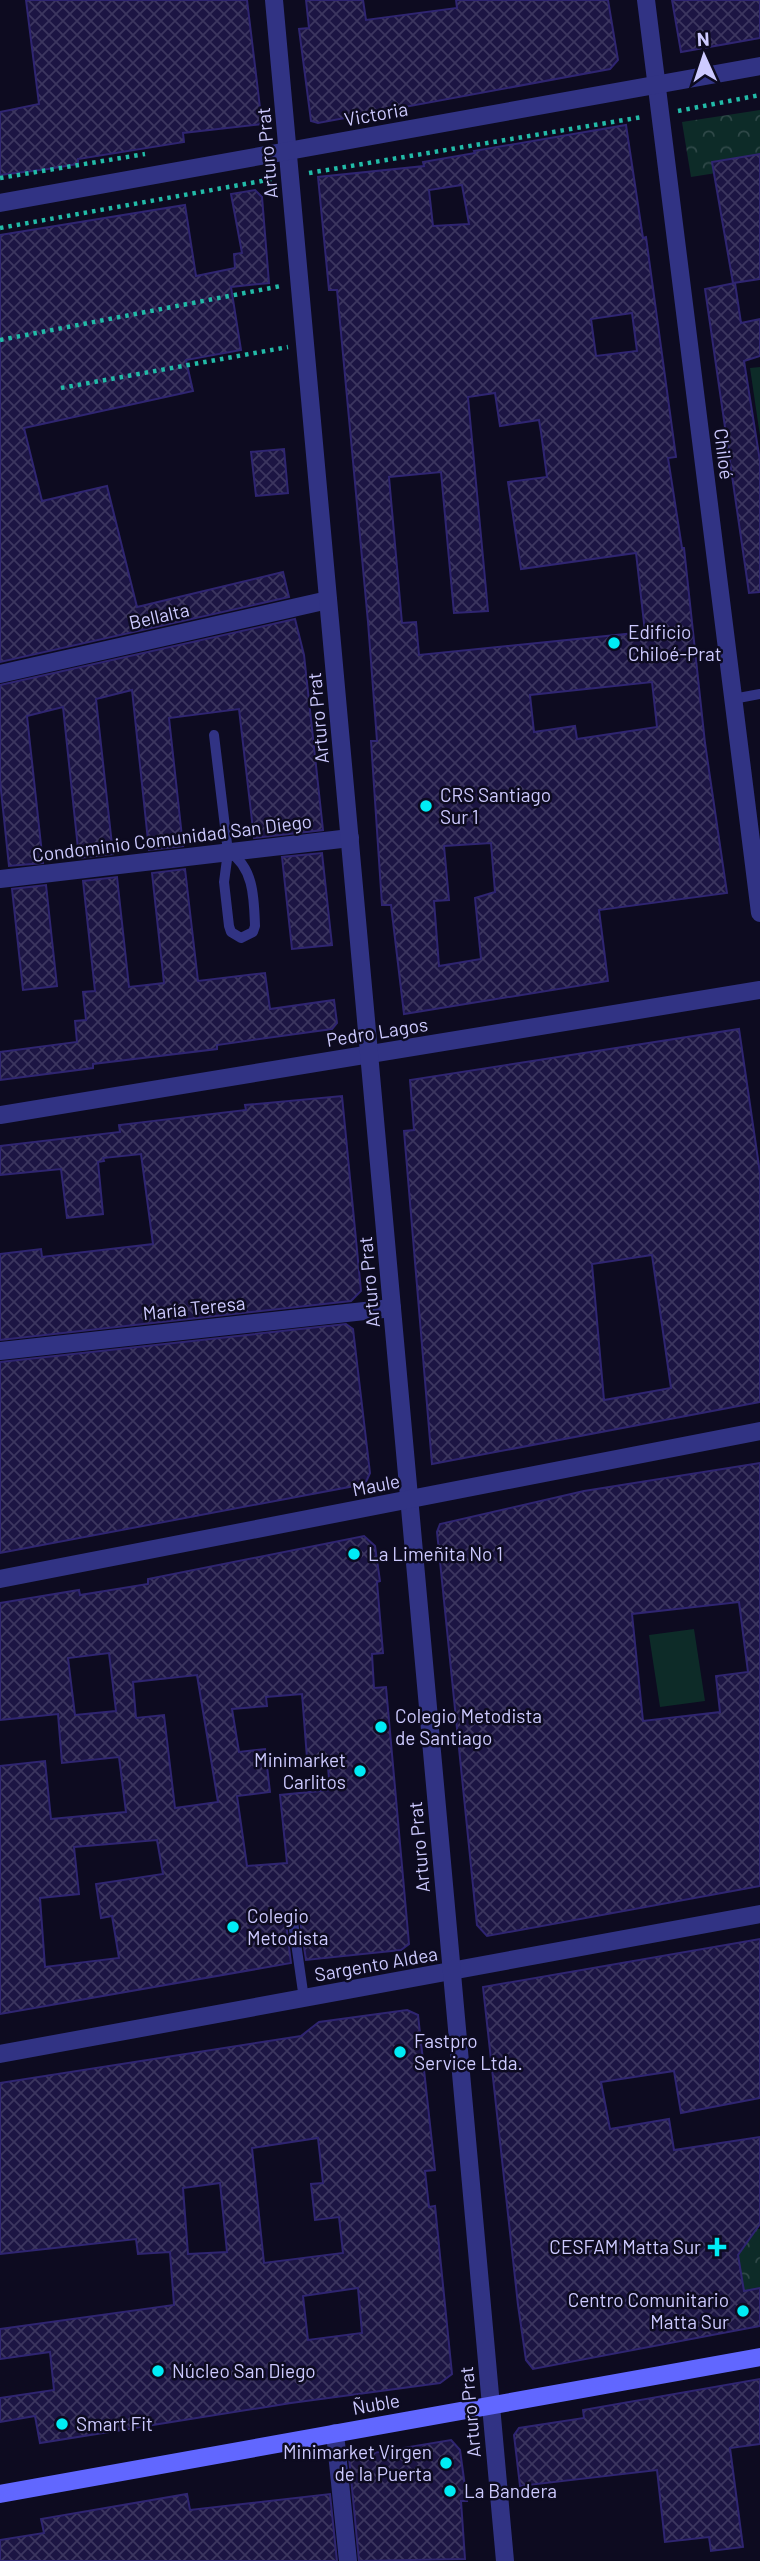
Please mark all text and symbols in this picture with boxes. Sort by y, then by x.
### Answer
north arrow [669,21,739,91]
text: N [696,27,710,50]
street label: Victoria [342,97,410,130]
street label: Arturo Prat [251,106,282,200]
street label: Chiloé [710,427,739,481]
street label: Bellalta [126,597,191,634]
place label: Edificio Chiloé-Prat [628,620,722,665]
marker: Edificio Chiloé-Prat [606,635,622,651]
street label: Arturo Prat [302,671,333,765]
place label: CRS Santiago Sur 1 [440,783,551,828]
marker: CRS Santiago Sur 1 [418,798,434,814]
street label: Condominio Comunidad San Diego [31,809,313,866]
street label: Pedro Lagos [324,1012,429,1051]
street label: Arturo Prat [353,1235,384,1329]
street label: María Teresa [142,1291,246,1324]
street label: Maule [350,1469,402,1500]
place label: La Limeñita No 1 [368,1542,503,1565]
marker: La Limeñita No 1 [346,1546,362,1562]
place label: Colegio Metodista de Santiago [395,1704,542,1749]
marker: Colegio Metodista de Santiago [373,1719,389,1735]
place label: Minimarket Carlitos [254,1748,346,1793]
marker: Minimarket Carlitos [352,1763,368,1779]
street label: Arturo Prat [403,1800,434,1894]
place label: Colegio Metodista [247,1904,329,1949]
marker: Colegio Metodista [225,1919,241,1935]
street label: Sargento Aldea [312,1941,439,1986]
place label: Fastpro Service Ltda. [414,2029,523,2074]
marker: Fastpro Service Ltda. [392,2044,408,2060]
place label: CESFAM Matta Sur [549,2235,701,2258]
marker: CESFAM Matta Sur [707,2237,727,2257]
place label: Centro Comunitario Matta Sur [568,2288,729,2333]
marker: Centro Comunitario Matta Sur [735,2303,751,2319]
place label: Núcleo San Diego [172,2359,316,2382]
marker: Núcleo San Diego [150,2363,166,2379]
street label: Arturo Prat [454,2365,485,2459]
street label: Ñuble [350,2388,401,2419]
place label: Smart Fit [76,2412,153,2435]
marker: Smart Fit [54,2416,70,2432]
place label: Minimarket Virgen de la Puerta [283,2440,432,2485]
marker: Minimarket Virgen de la Puerta [438,2455,454,2471]
place label: La Bandera [464,2479,557,2502]
marker: La Bandera [442,2483,458,2499]

